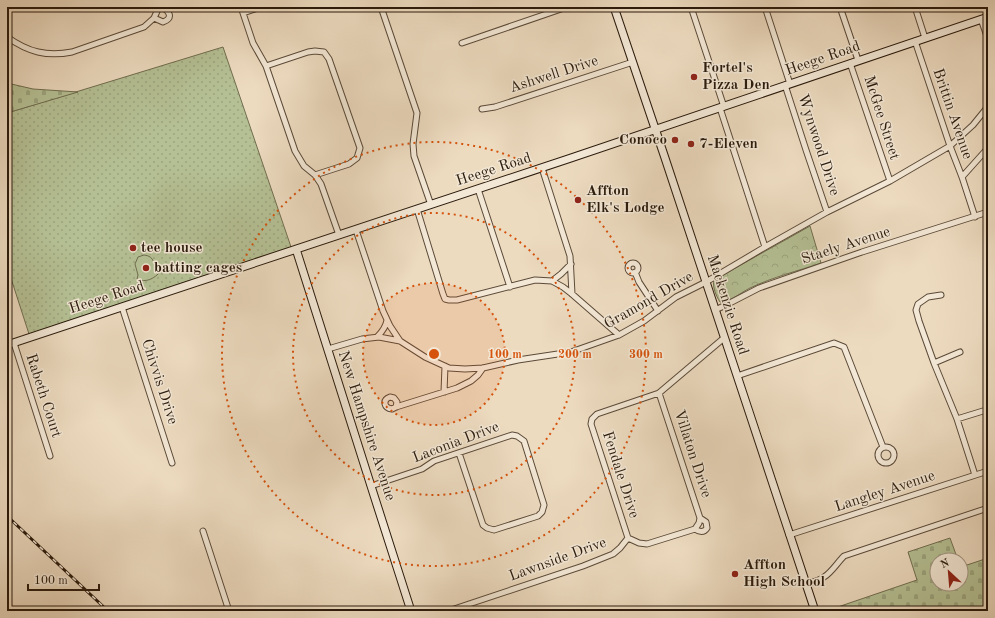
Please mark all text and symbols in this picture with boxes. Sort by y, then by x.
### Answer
street label: Heege Road [784,39,863,79]
street label: Ashwell Drive [508,54,600,96]
place label: Fortel's Pizza Den [702,61,770,93]
street label: Brittin Avenue [929,67,975,161]
marker: Fortel's Pizza Den [689,72,699,82]
street label: McGee Street [860,74,902,162]
street label: Wynwood Drive [794,92,842,198]
place label: Conoco [619,133,667,148]
marker: Conoco [670,135,680,145]
place label: 7-Eleven [699,137,758,152]
marker: 7-Eleven [686,139,696,149]
street label: Heege Road [454,151,534,189]
place label: Affton Elk's Lodge [586,184,665,216]
marker: Affton Elk's Lodge [573,195,583,205]
street label: Staely Avenue [800,225,892,267]
place label: tee house [141,241,203,256]
marker: tee house [128,243,138,253]
street label: Mackenzie Road [704,253,750,357]
place label: batting cages [154,261,242,276]
marker: batting cages [141,263,151,273]
street label: Gramond Drive [602,269,696,332]
street label: Heege Road [67,279,147,317]
street label: Chivvis Drive [138,337,180,427]
centre of rings [427,347,441,361]
street label: New Hampshire Avenue [335,349,397,503]
text: 100 m [488,349,522,361]
text: 200 m [558,349,592,361]
text: 300 m [629,349,663,361]
street label: Rabeth Court [22,352,64,440]
street label: Villaton Drive [671,408,713,500]
street label: Laconia Drive [411,420,501,466]
street label: Fendale Drive [599,430,641,520]
street label: Langley Avenue [833,469,937,515]
street label: Lawnside Drive [507,535,609,585]
north arrow [929,552,969,592]
text: N [939,557,952,571]
place label: Affton High School [743,558,826,590]
scale bar [28,566,99,592]
marker: Affton High School [730,569,740,579]
text: 100 m [34,575,68,587]

